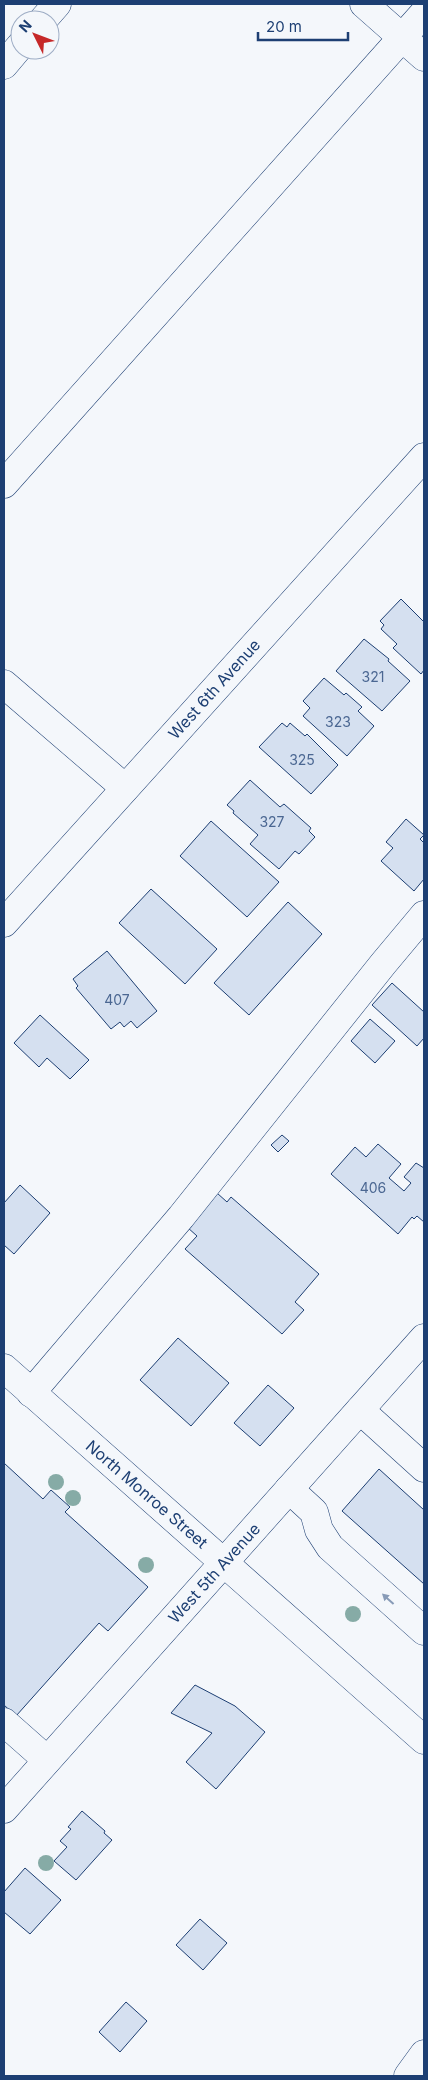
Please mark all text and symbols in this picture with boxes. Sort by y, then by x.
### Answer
north arrow [10,10,60,60]
scale bar [258,10,348,42]
text: N [15,16,35,36]
text: 20 m [266,17,302,36]
street label: West 6th Avenue [164,635,264,743]
house number: 321 [362,668,384,685]
house number: 323 [325,713,351,730]
house number: 325 [289,751,315,768]
house number: 327 [259,813,285,830]
house number: 407 [104,991,130,1008]
house number: 406 [360,1179,386,1196]
street label: North Monroe Street [82,1436,212,1552]
street label: West 5th Avenue [164,1519,264,1627]
one-way arrow [382,1593,394,1605]

